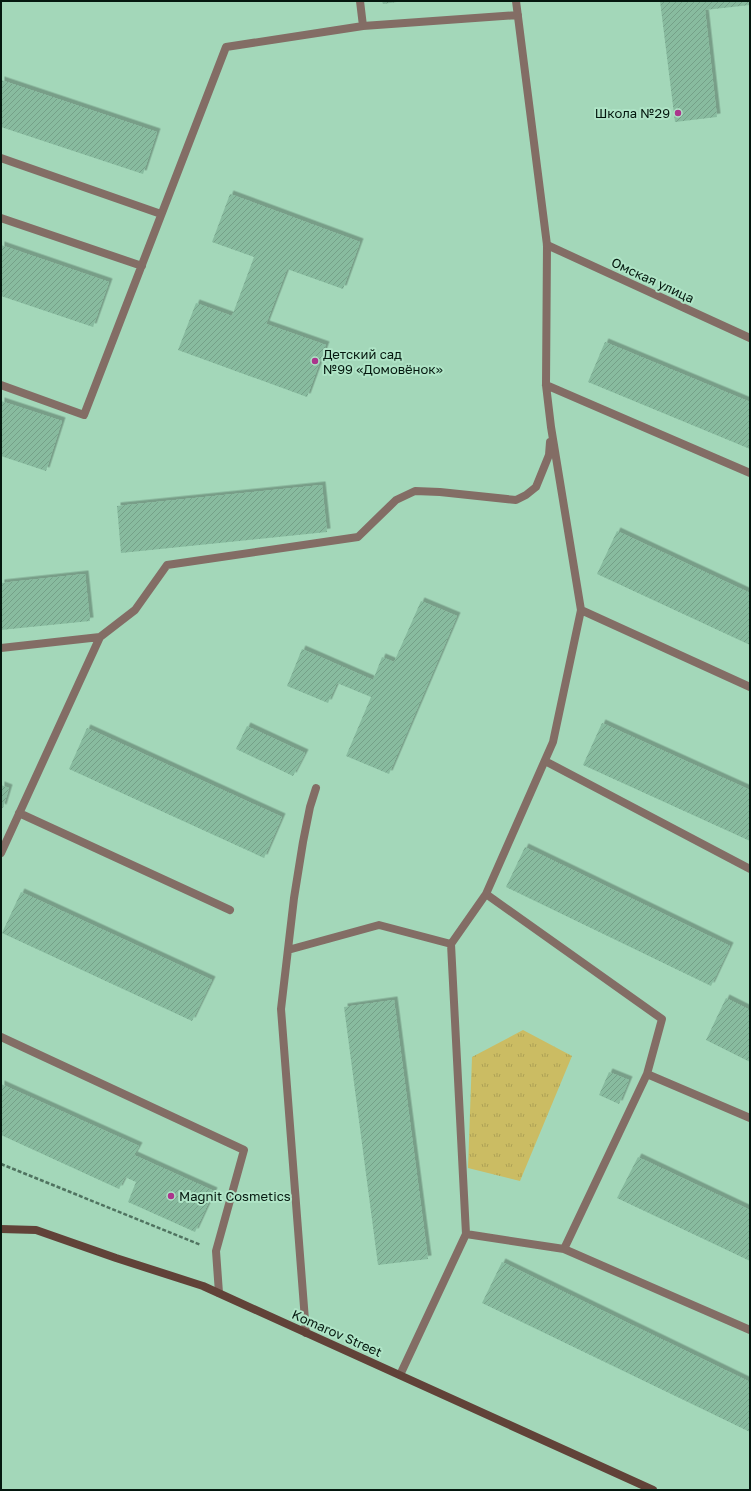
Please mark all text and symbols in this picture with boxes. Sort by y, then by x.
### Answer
place label: Школа №29 [595,105,670,121]
marker: Школа №29 [673,108,683,118]
street label: Омская улица [609,254,697,306]
place label: Детский сад №99 «Домовёнок» [323,346,443,377]
marker: Детский сад №99 «Домовёнок» [310,356,320,366]
place label: Magnit Cosmetics [179,1188,291,1204]
marker: Magnit Cosmetics [166,1191,176,1201]
street label: Komarov Street [290,1306,384,1360]

